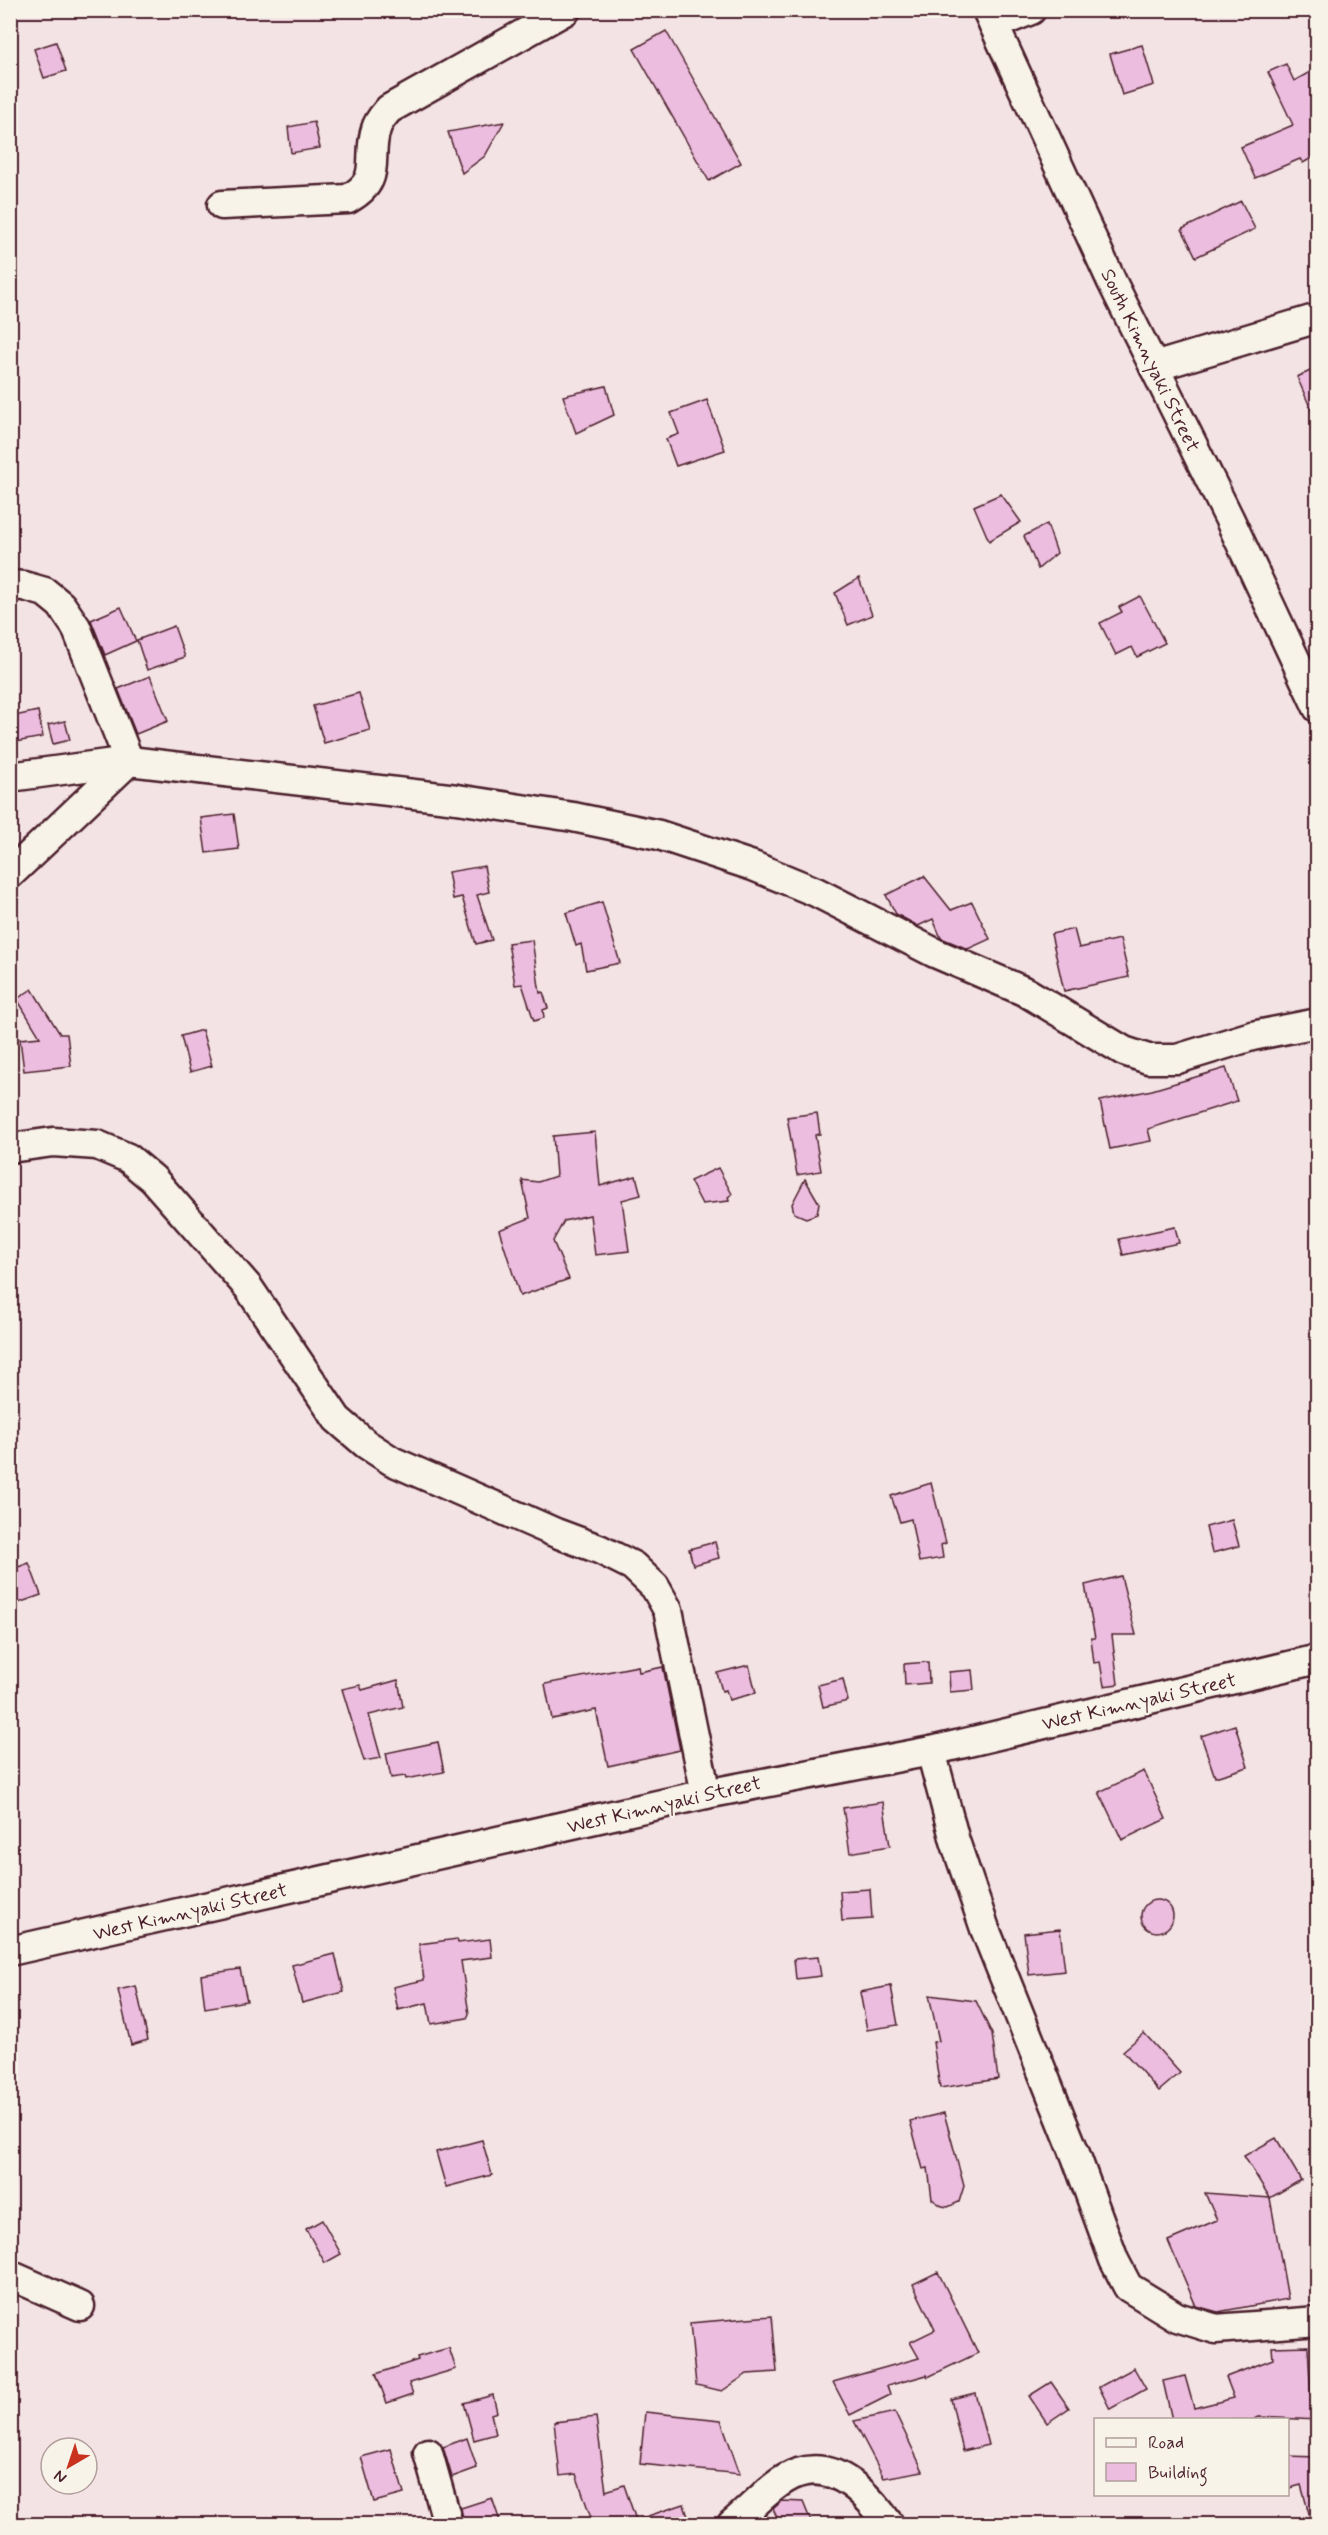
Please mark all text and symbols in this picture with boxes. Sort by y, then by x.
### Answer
street label: South Kimnyaki Street [1093,264,1206,457]
street label: West Kimnyaki Street [1040,1667,1239,1738]
street label: West Kimnyaki Street [565,1770,764,1841]
street label: West Kimnyaki Street [91,1877,290,1948]
legend [1094,2418,1289,2496]
text: Road [1148,2431,1184,2455]
north arrow [39,2436,99,2496]
text: Building [1148,2461,1208,2487]
text: N [50,2465,71,2488]

